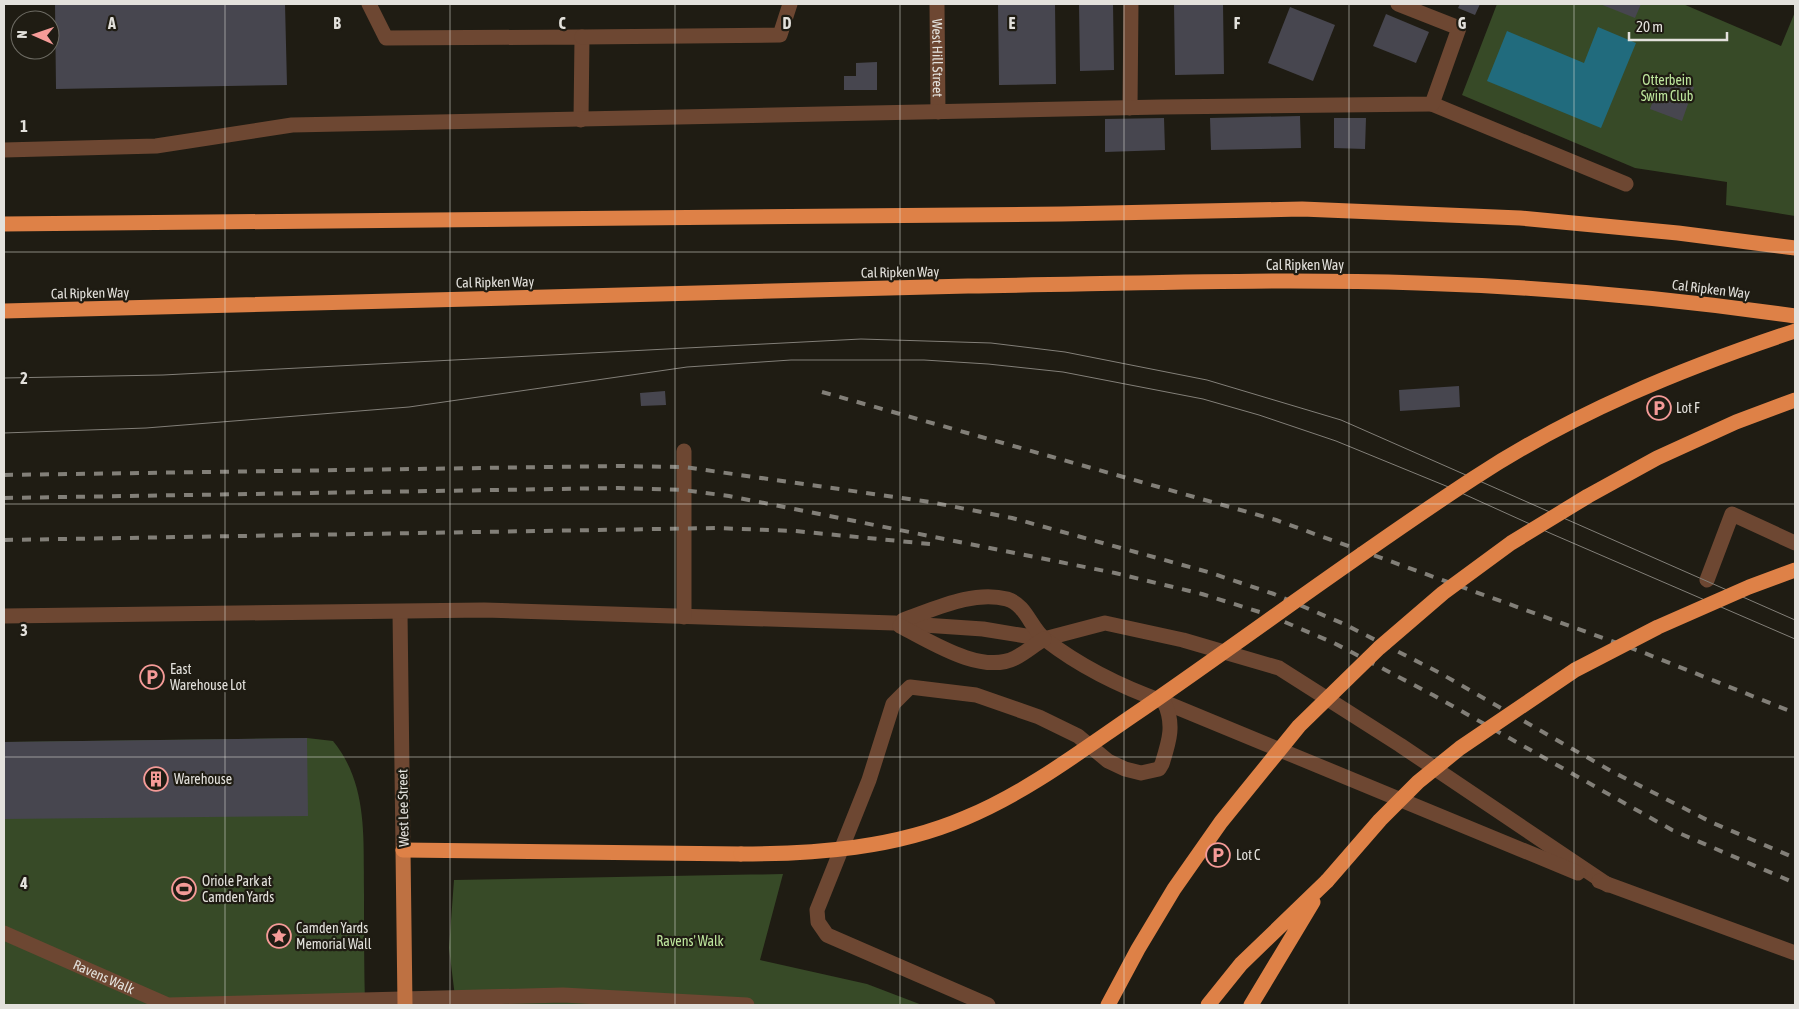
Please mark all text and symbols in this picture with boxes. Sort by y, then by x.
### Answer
north arrow [10,10,60,60]
scale bar [1629,10,1726,42]
text: A [107,14,116,32]
text: B [333,14,341,32]
text: C [558,14,566,32]
text: D [783,14,792,32]
text: E [1009,14,1016,32]
text: F [1234,14,1241,32]
text: G [1458,14,1467,32]
text: 20 m [1636,18,1663,35]
street label: West Hill Street [929,19,946,97]
text: N [14,30,30,39]
park label: Otterbein Swim Club [1641,72,1694,104]
text: 1 [20,117,28,135]
street label: Cal Ripken Way [1266,257,1344,273]
street label: Cal Ripken Way [861,263,939,281]
street label: Cal Ripken Way [456,273,534,291]
street label: Cal Ripken Way [1671,276,1751,302]
street label: Cal Ripken Way [51,284,129,302]
text: 2 [20,369,28,387]
parking icon: Lot F [1646,395,1672,421]
place label: Lot F [1676,400,1700,416]
text: 3 [20,621,28,639]
place label: East Warehouse Lot [170,661,246,693]
parking icon: East Warehouse Lot [139,664,165,690]
building icon: Warehouse [143,766,169,792]
street label: West Lee Street [394,769,412,847]
place label: Warehouse [174,771,232,787]
parking icon: Lot C [1205,842,1231,868]
place label: Lot C [1236,847,1261,863]
place label: Oriole Park at Camden Yards [202,873,274,905]
text: 4 [19,874,28,892]
sports icon: Oriole Park at Camden Yards [171,876,197,902]
place label: Camden Yards Memorial Wall [296,920,372,952]
place icon: Camden Yards Memorial Wall [266,923,292,949]
park label: Ravens' Walk [656,933,724,949]
street label: Ravens Walk [71,956,137,997]

